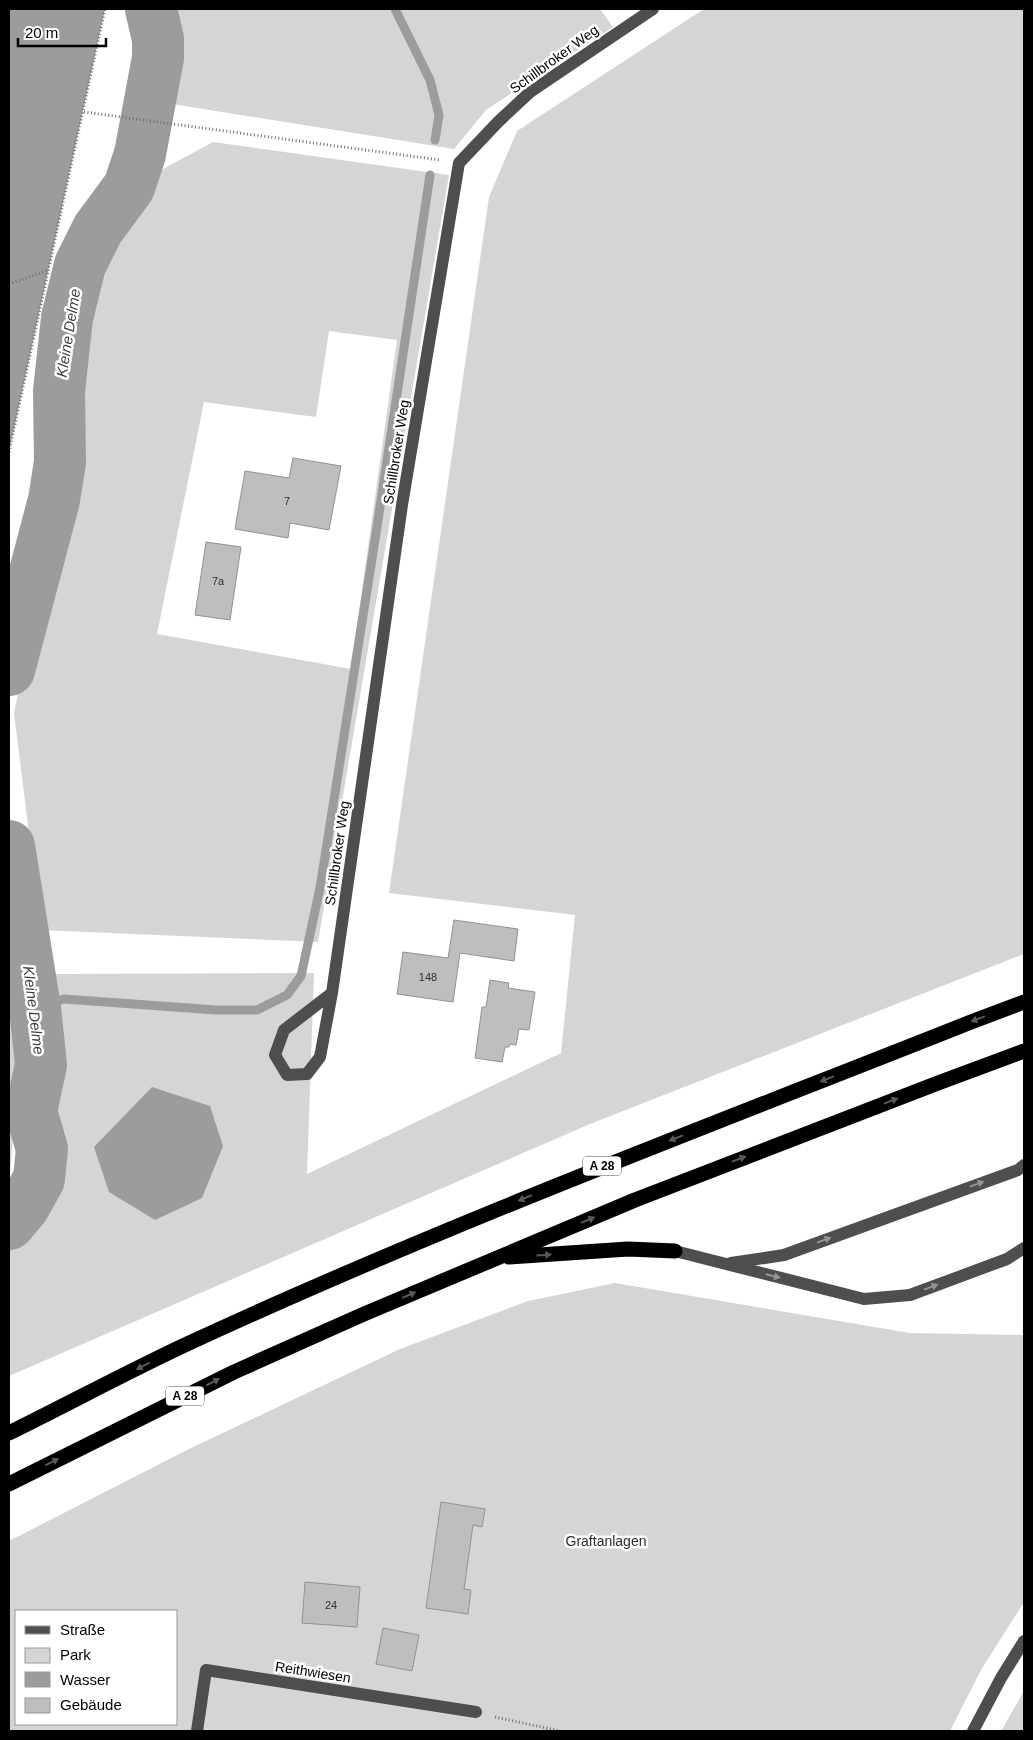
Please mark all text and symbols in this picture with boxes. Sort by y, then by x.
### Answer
scale bar [18,15,105,47]
street label: Schillbroker Weg [507,22,601,96]
text: 20 m [25,24,58,41]
water label: Kleine Delme [53,288,83,378]
street label: Schillbroker Weg [380,399,412,505]
house number: 7 [284,495,290,507]
house number: 7a [212,575,225,587]
street label: Schillbroker Weg [322,800,352,906]
water label: Kleine Delme [20,965,48,1055]
house number: 148 [419,971,437,983]
one-way arrow [971,1016,986,1023]
one-way arrow [819,1075,834,1083]
one-way arrow [884,1096,898,1104]
one-way arrow [668,1134,683,1142]
one-way arrow [732,1155,746,1163]
road number: A 28 [583,1156,621,1176]
one-way arrow [970,1180,985,1188]
one-way arrow [517,1194,532,1202]
one-way arrow [581,1215,595,1223]
one-way arrow [817,1236,832,1244]
one-way arrow [536,1251,552,1259]
one-way arrow [765,1272,780,1280]
one-way arrow [924,1283,939,1291]
one-way arrow [402,1291,416,1299]
one-way arrow [135,1362,150,1370]
one-way arrow [206,1378,221,1386]
road number: A 28 [166,1386,204,1405]
one-way arrow [45,1458,60,1466]
park label: Graftanlagen [566,1533,646,1549]
house number: 24 [325,1599,337,1611]
legend [15,1610,178,1725]
text: Straße [60,1621,105,1638]
text: Park [60,1646,91,1663]
street label: Reithwiesen [274,1658,352,1686]
text: Wasser [60,1671,110,1688]
text: Gebäude [60,1696,122,1713]

